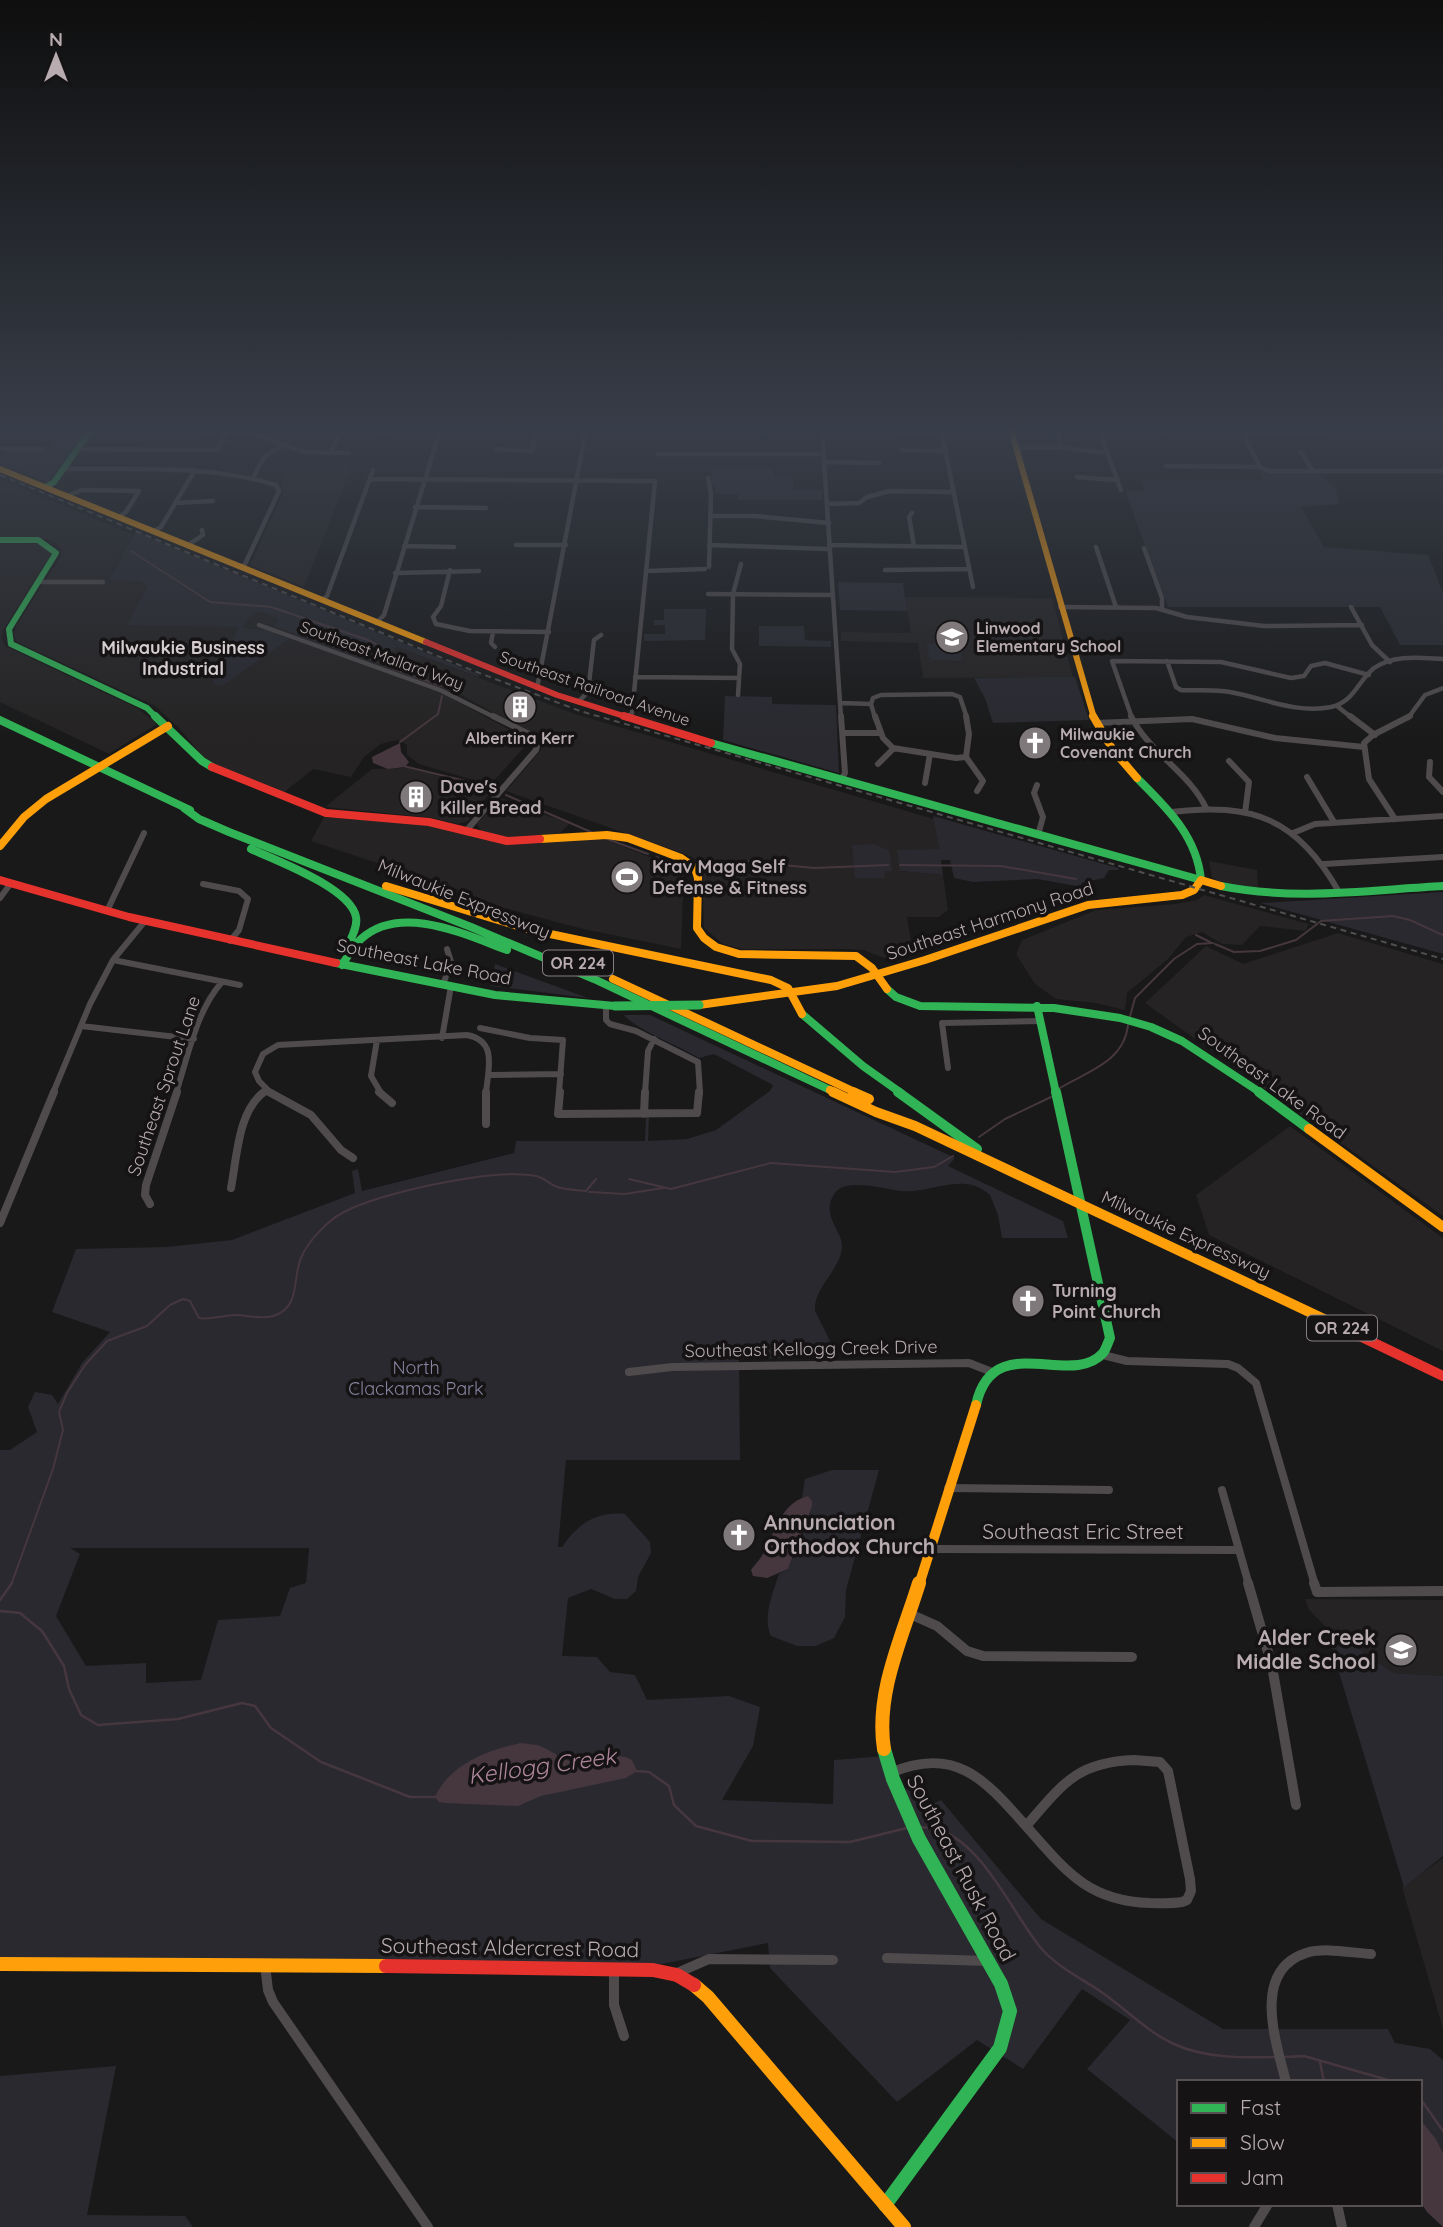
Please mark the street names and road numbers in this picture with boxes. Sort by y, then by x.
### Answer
street label: Southeast Mallard Way [298,616,466,694]
street label: Southeast Railroad Avenue [497,646,693,730]
street label: Milwaukie Expressway [375,853,554,944]
street label: Southeast Harmony Road [883,876,1096,965]
street label: Southeast Lake Road [335,933,513,990]
road number: OR 224 [543,951,613,976]
street label: Southeast Sprout Lane [122,993,205,1179]
street label: Southeast Lake Road [1194,1021,1351,1144]
street label: Milwaukie Expressway [1098,1185,1274,1284]
road number: OR 224 [1307,1316,1377,1340]
street label: Southeast Kellogg Creek Drive [684,1335,938,1362]
street label: Southeast Eric Street [982,1518,1184,1544]
street label: Southeast Rusk Road [902,1770,1022,1965]
street label: Southeast Aldercrest Road [381,1932,639,1962]

